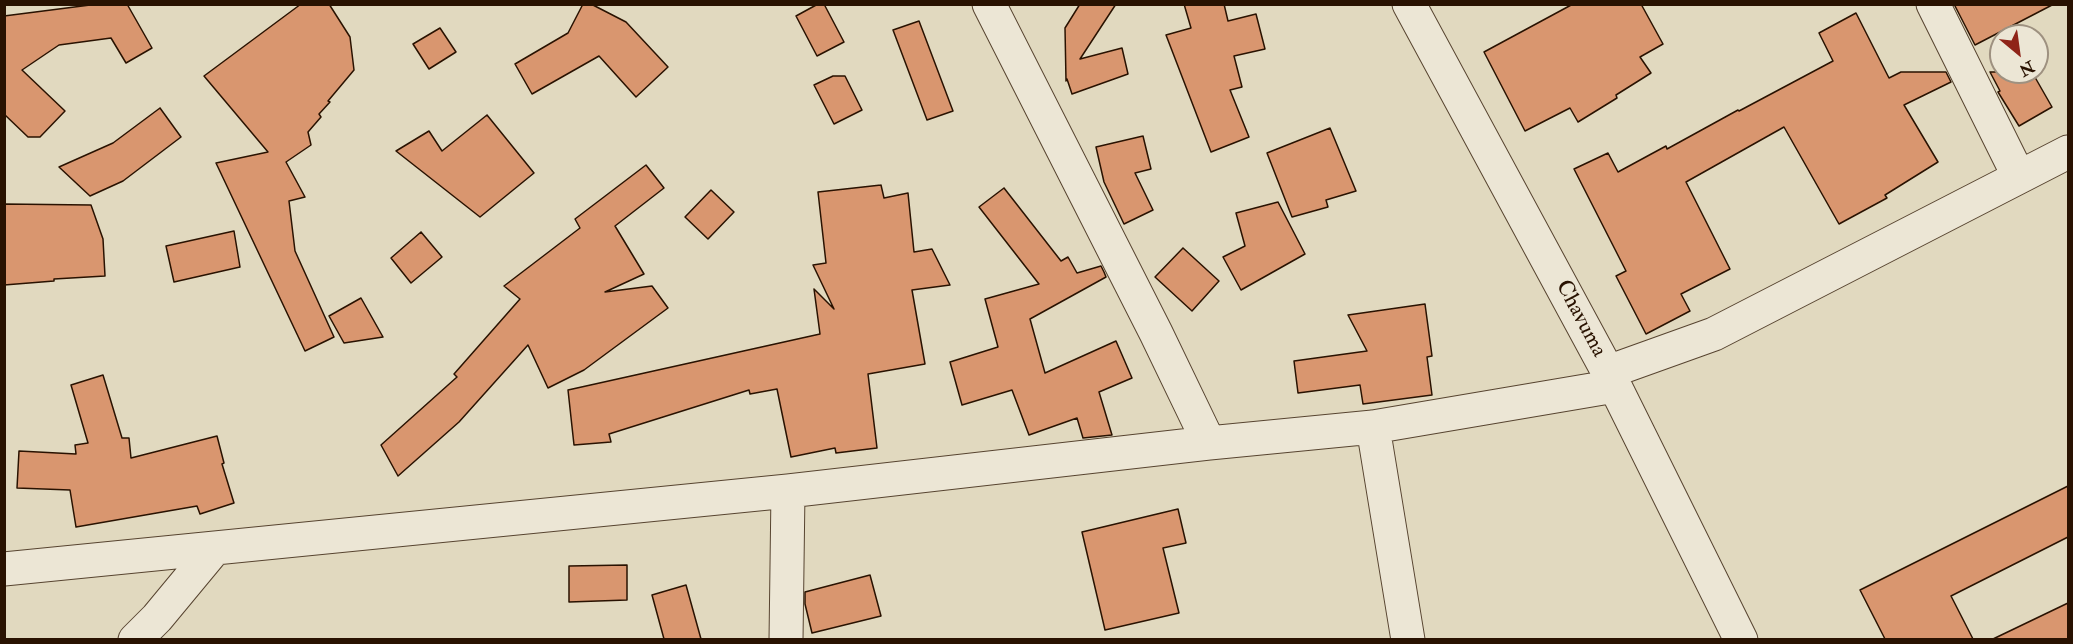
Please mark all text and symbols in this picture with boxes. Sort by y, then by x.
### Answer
north arrow [1989,24,2049,84]
text: N [2016,56,2038,80]
street label: Chavuma [1549,276,1611,362]

